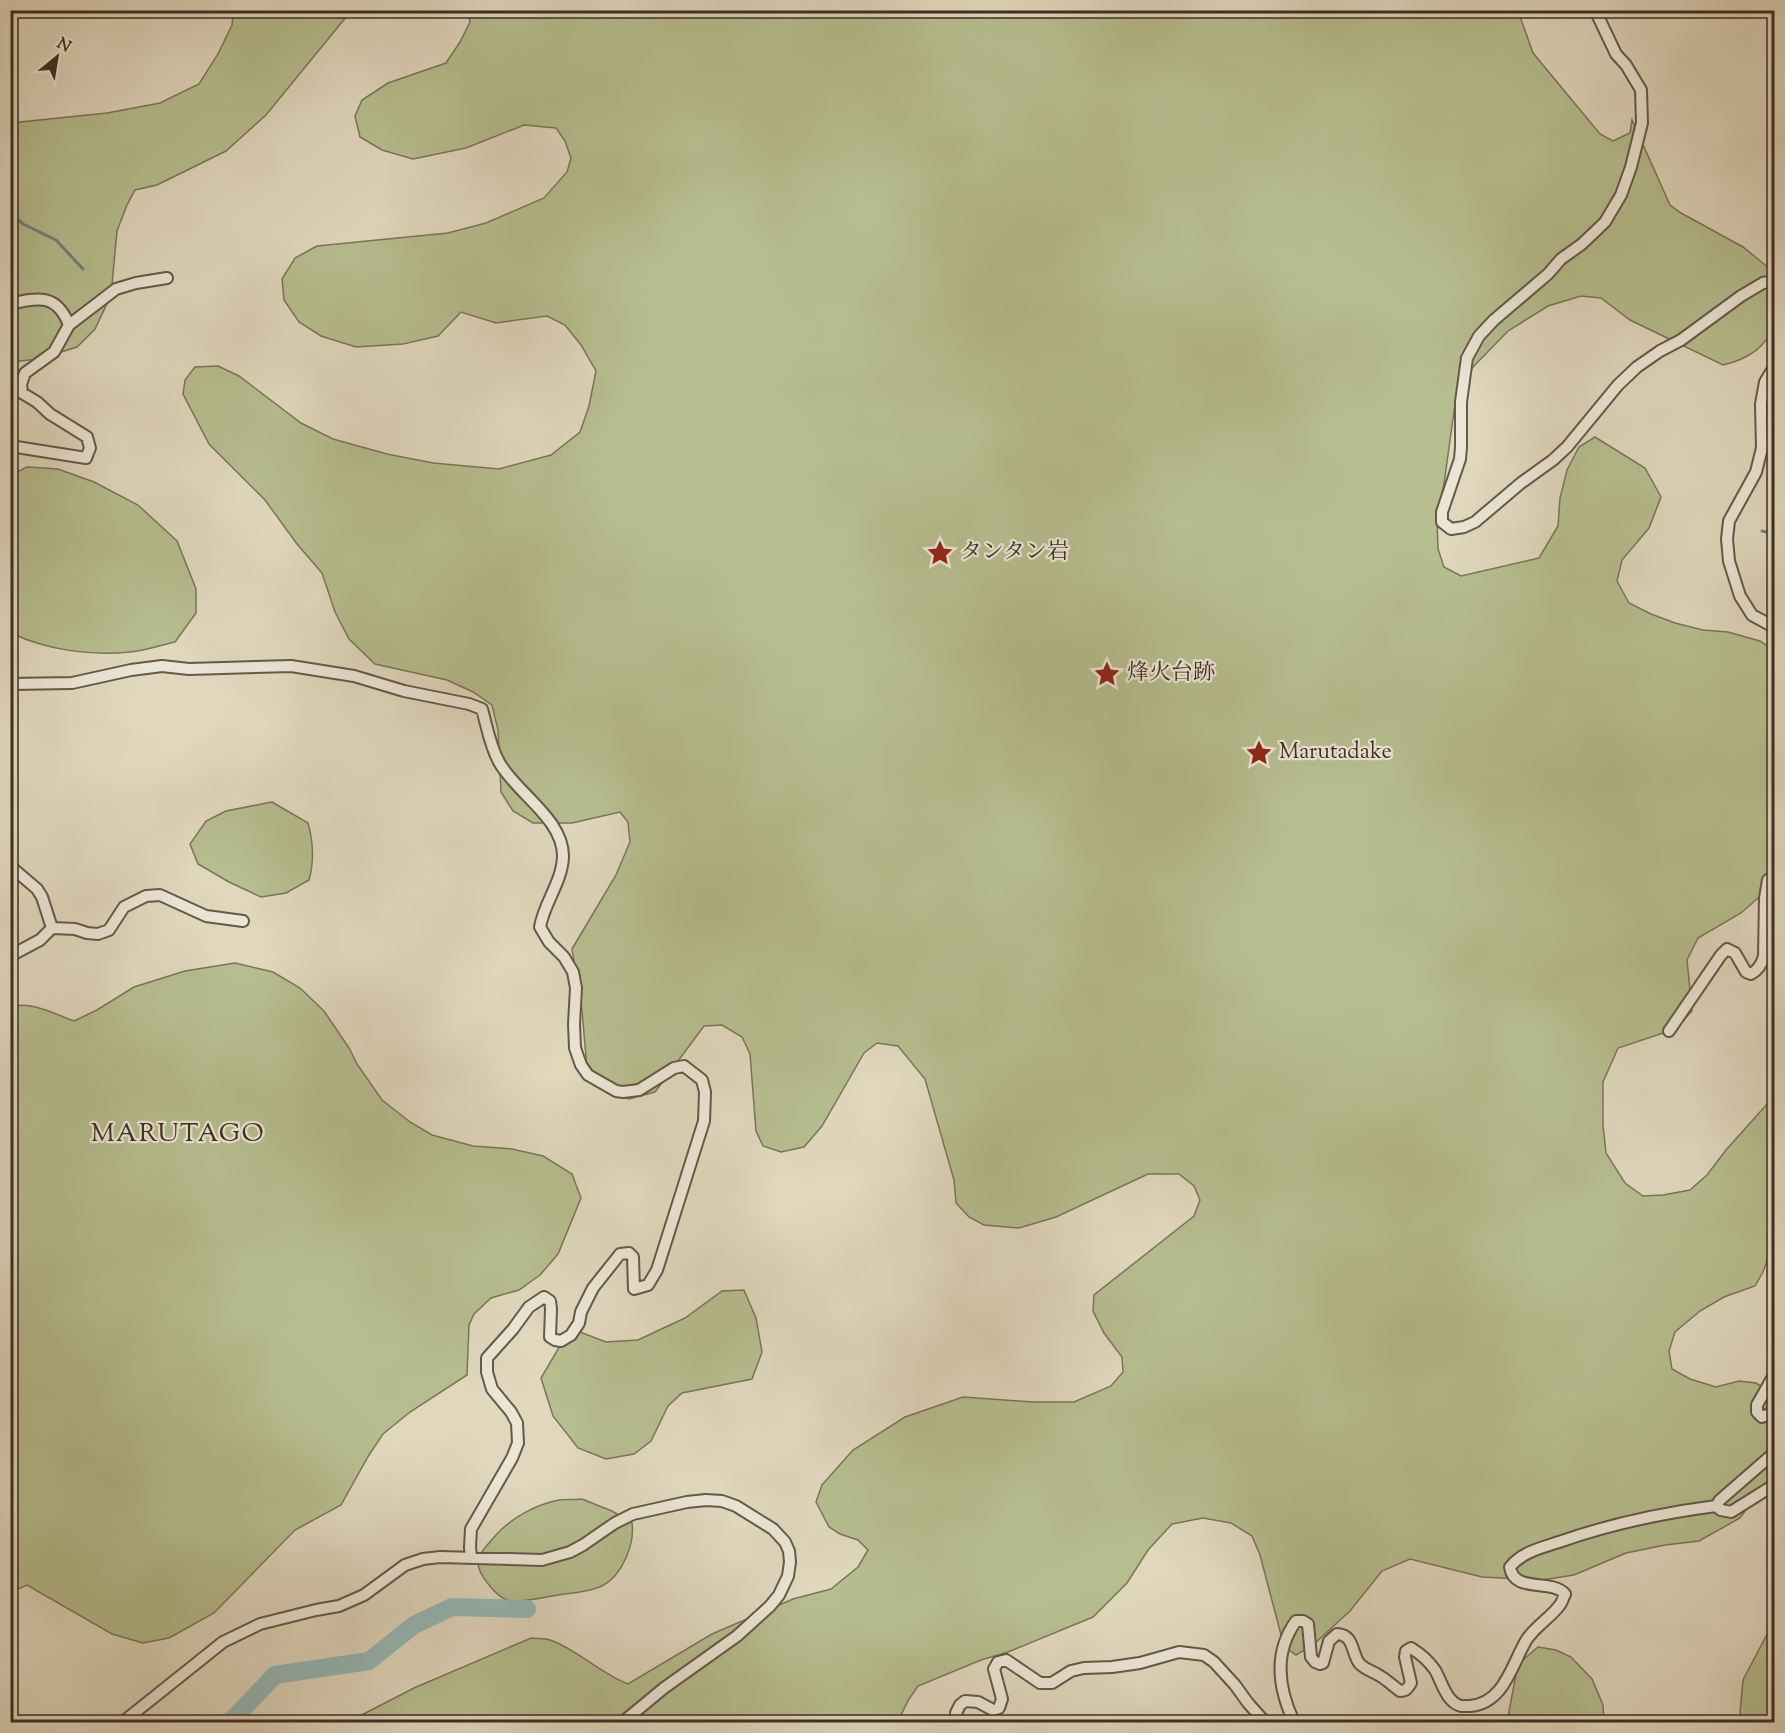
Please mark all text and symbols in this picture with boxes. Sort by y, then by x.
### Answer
north arrow [27,27,87,87]
text: N [52,33,75,59]
place label: タンタン岩 [960,537,1069,569]
place icon: タンタン岩 [925,538,955,568]
place label: 烽火台跡 [1127,658,1215,690]
place icon: 烽火台跡 [1092,659,1122,689]
place label: Marutadake [1279,737,1392,769]
place icon: Marutadake [1244,738,1274,768]
district label: MARUTAGO [91,1116,265,1153]

